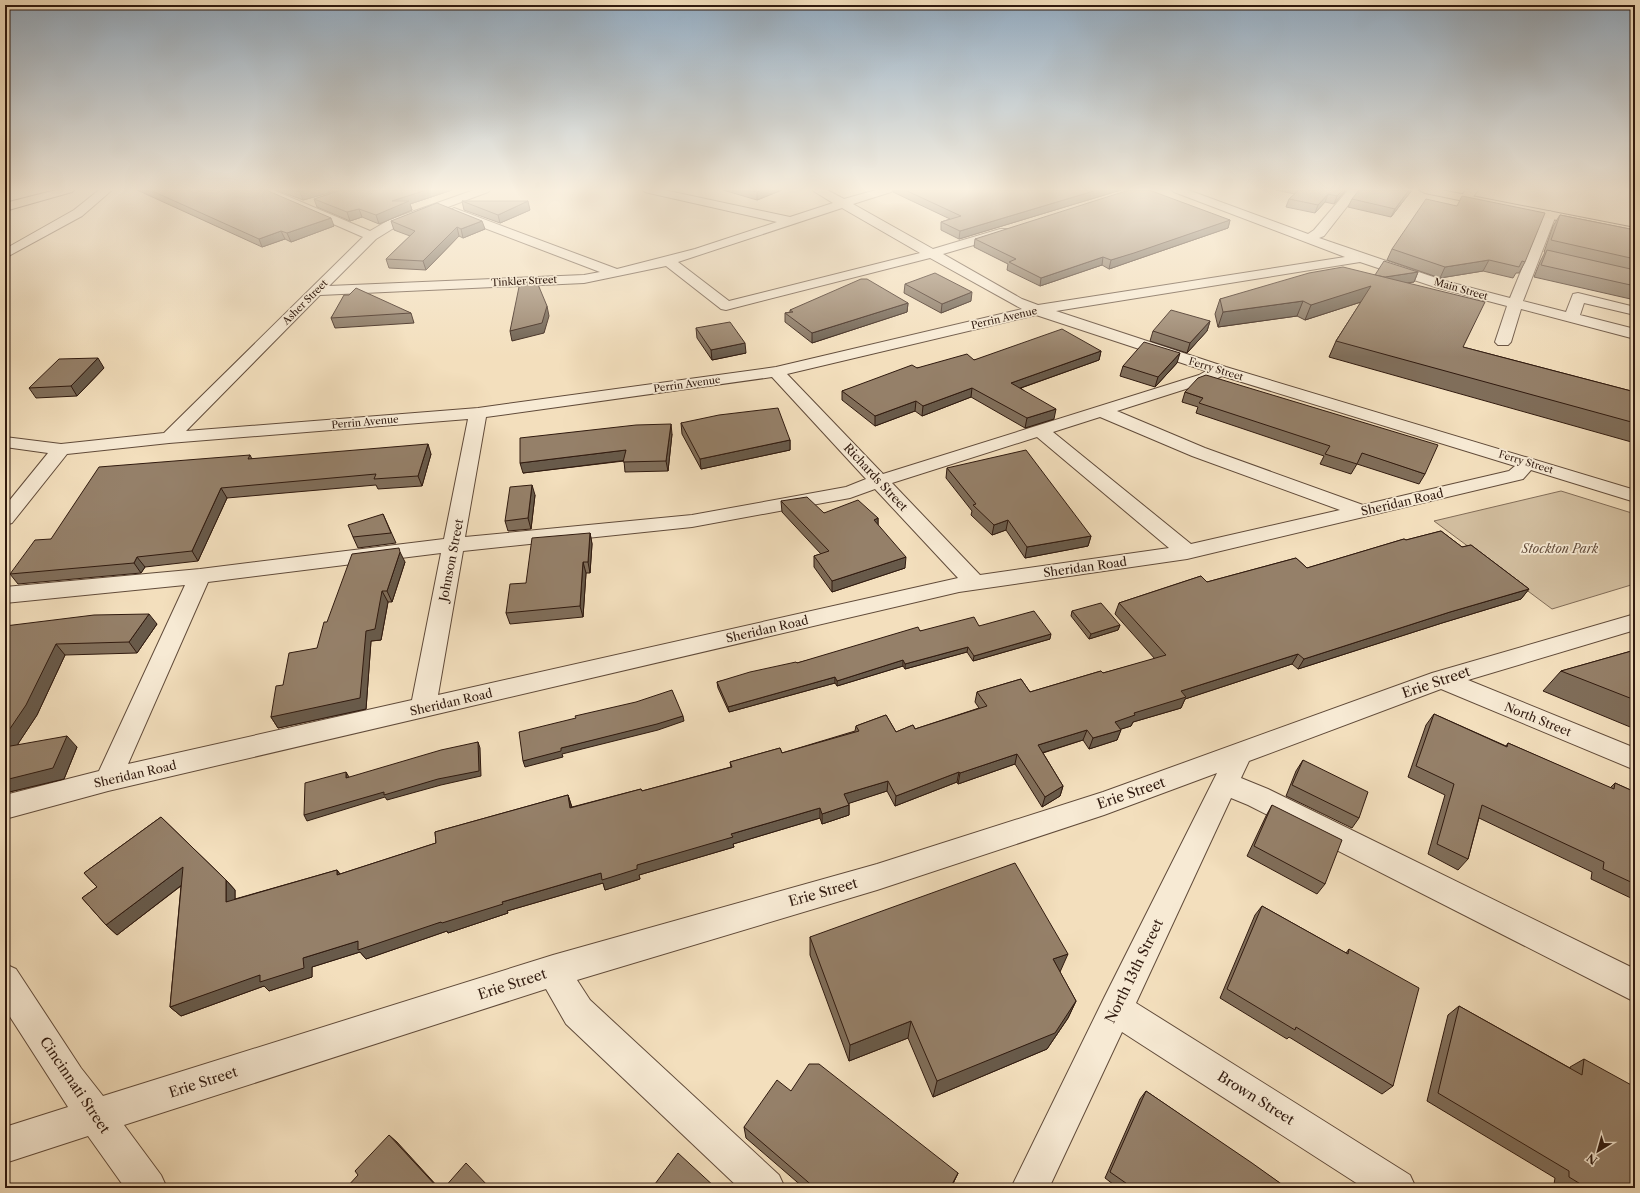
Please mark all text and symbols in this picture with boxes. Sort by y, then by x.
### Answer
street label: Tinkler Street [491,273,558,289]
street label: Main Street [1432,275,1490,303]
street label: Asher Street [279,276,331,328]
street label: Perrin Avenue [970,304,1039,332]
street label: Ferry Street [1187,355,1245,384]
street label: Perrin Avenue [653,373,722,395]
street label: Perrin Avenue [331,413,400,431]
street label: Richards Street [841,440,912,515]
street label: Ferry Street [1497,448,1555,477]
street label: Sheridan Road [1359,485,1445,519]
street label: Johnson Street [435,517,466,605]
park label: Stockton Park [1521,541,1599,556]
street label: Sheridan Road [1042,554,1128,580]
street label: Sheridan Road [724,612,810,646]
street label: Erie Street [1399,662,1473,702]
street label: Sheridan Road [408,685,494,719]
street label: North Street [1502,699,1574,740]
street label: Sheridan Road [92,757,178,791]
street label: Erie Street [1094,773,1168,813]
street label: Erie Street [786,874,860,910]
street label: North 13th Street [1101,916,1167,1026]
street label: Erie Street [475,964,549,1004]
street label: Cincinnati Street [36,1033,114,1137]
street label: Erie Street [166,1062,240,1102]
street label: Brown Street [1214,1067,1298,1129]
north arrow [1578,1131,1618,1171]
text: N [1584,1150,1600,1167]

